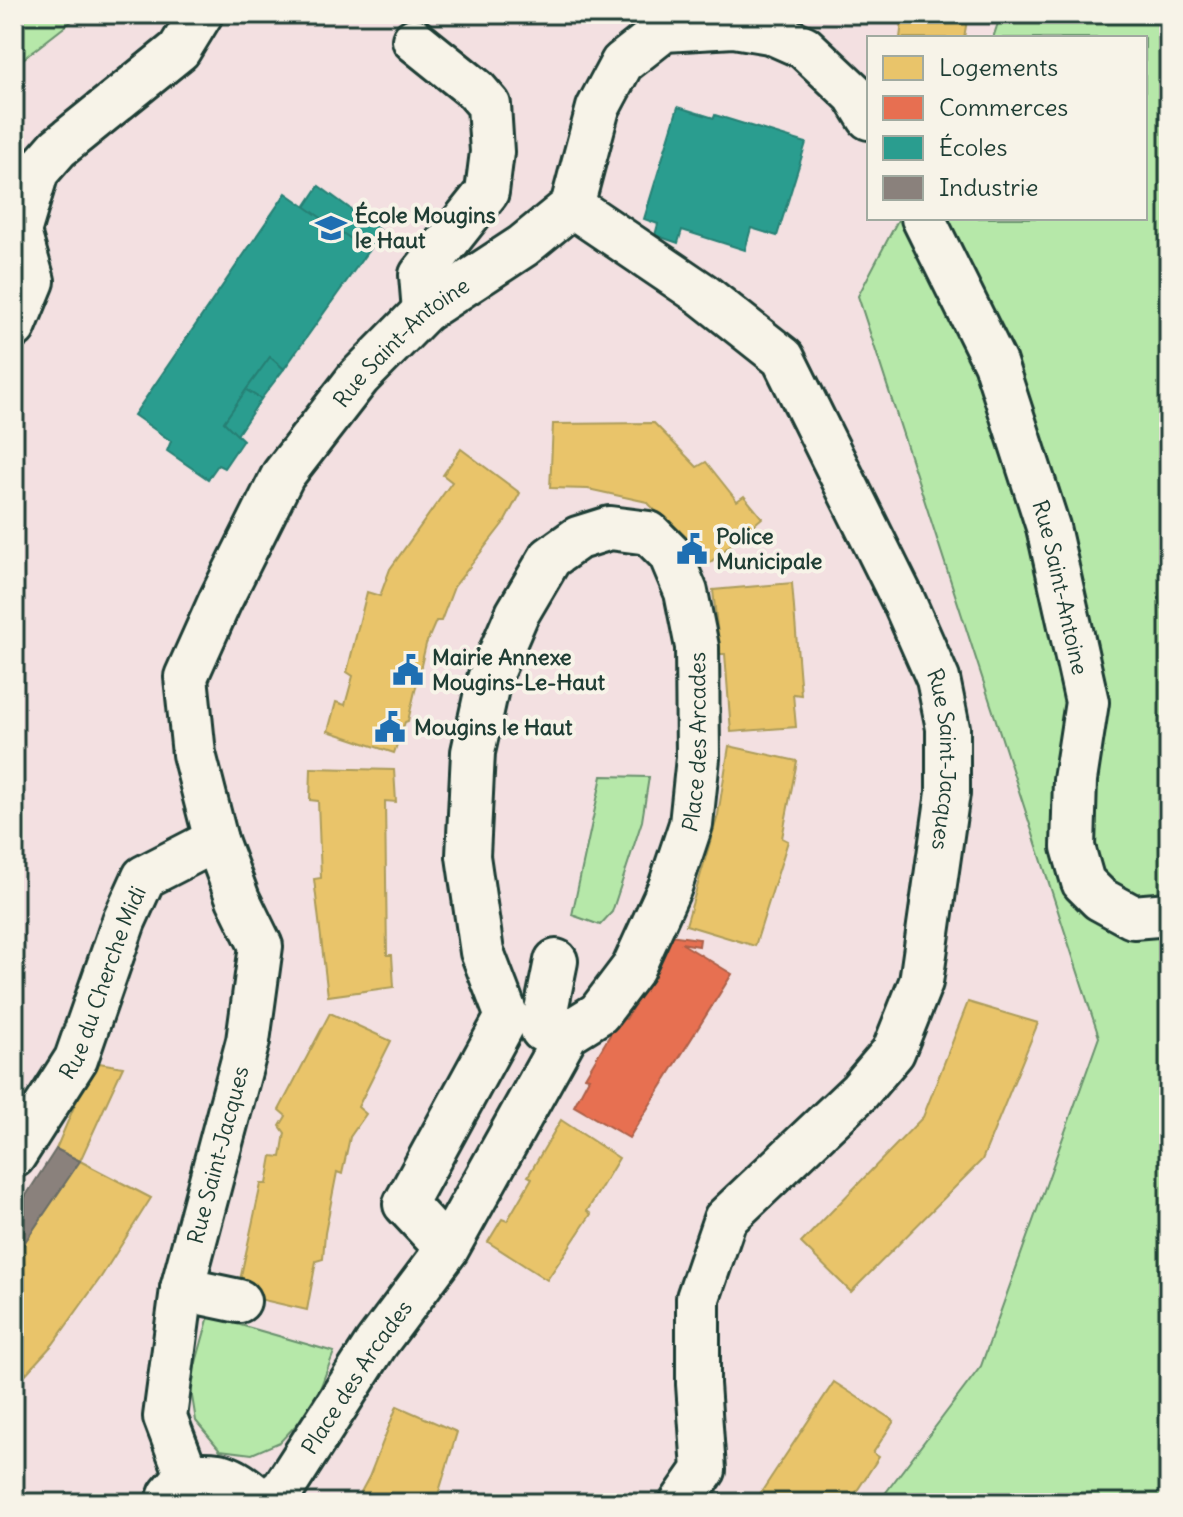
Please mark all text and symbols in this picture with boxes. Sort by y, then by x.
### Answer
legend [867,36,1147,220]
text: Logements [939,52,1058,82]
text: Commerces [939,92,1068,122]
text: Écoles [939,132,1007,162]
text: Industrie [939,172,1038,202]
place label: École Mougins le Haut [355,201,496,254]
school or university icon: École Mougins le Haut [314,211,348,245]
street label: Rue Saint-Antoine [327,271,475,413]
street label: Rue Saint-Antoine [1026,497,1095,677]
place label: Police Municipale [716,522,822,575]
public building icon: Police Municipale [675,532,709,566]
place label: Mairie Annexe Mougins-Le-Haut [432,643,606,696]
street label: Place des Arcades [675,652,712,835]
public building icon: Mairie Annexe Mougins-Le-Haut [391,653,425,687]
street label: Rue Saint-Jacques [921,664,962,852]
public building icon: Mougins le Haut [373,710,407,744]
place label: Mougins le Haut [414,713,573,741]
street label: Rue du Cherche Midi [53,882,152,1084]
street label: Rue Saint-Jacques [181,1063,255,1247]
street label: Place des Arcades [295,1294,418,1459]

